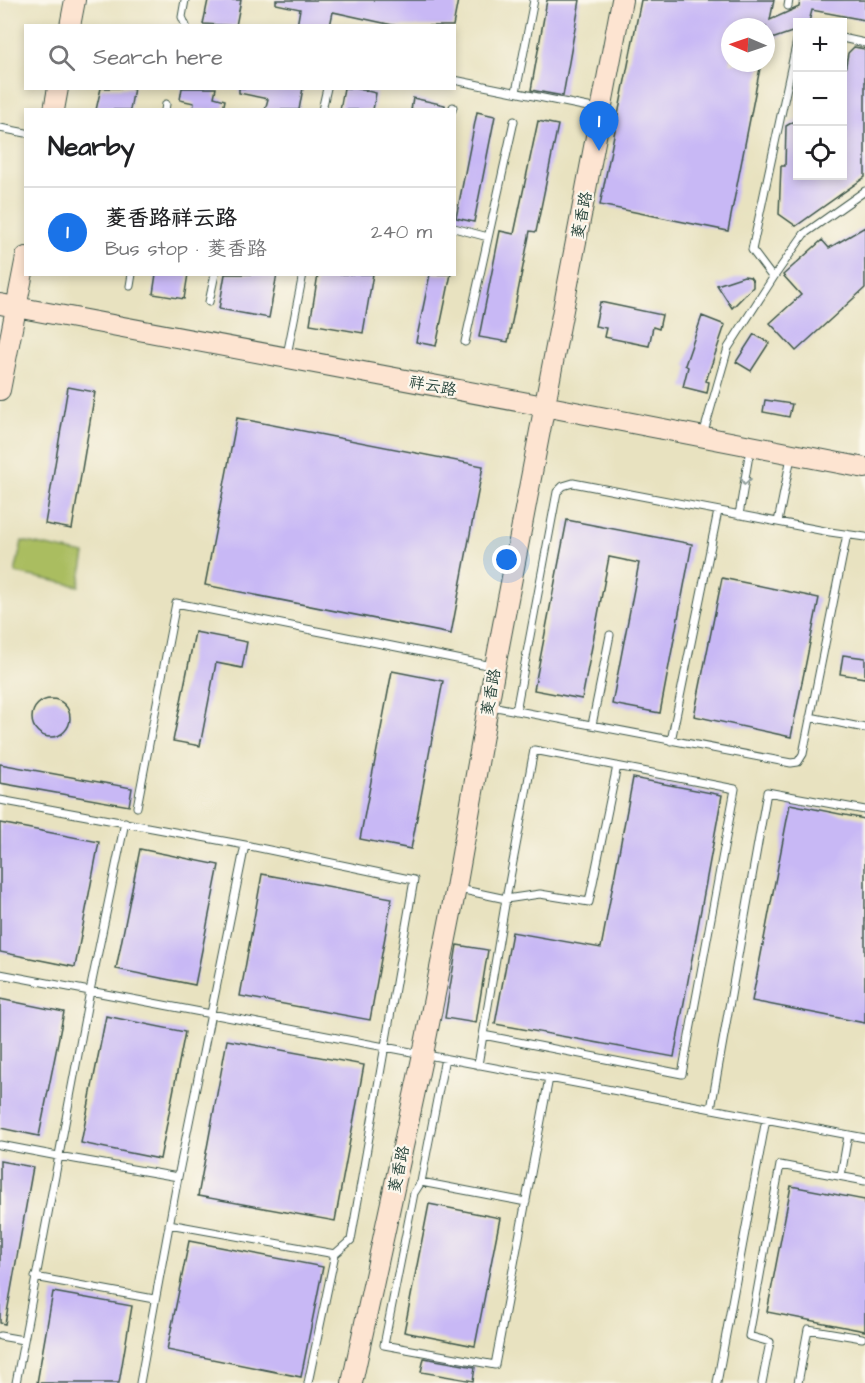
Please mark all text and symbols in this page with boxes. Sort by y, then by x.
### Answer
north arrow [721,18,775,72]
map controls [793,18,847,180]
button: + [793,18,847,72]
search box [24,24,456,90]
icon: search [45,41,78,74]
text: Search here [93,42,223,73]
button: − [793,72,847,126]
pin: 1 [580,102,618,151]
button: locate [793,126,847,180]
text: Nearby [48,129,135,165]
street label: 菱香路 [567,190,597,241]
text: 菱香路祥云路 [105,203,237,234]
text: 1 [66,218,69,246]
text: 240 m [371,218,432,246]
text: Bus stop · 菱香路 [105,235,267,263]
street label: 祥云路 [407,371,458,401]
one-way arrow [739,475,752,485]
your location [492,545,521,574]
street label: 菱香路 [476,667,506,718]
street label: 菱香路 [383,1143,415,1195]

